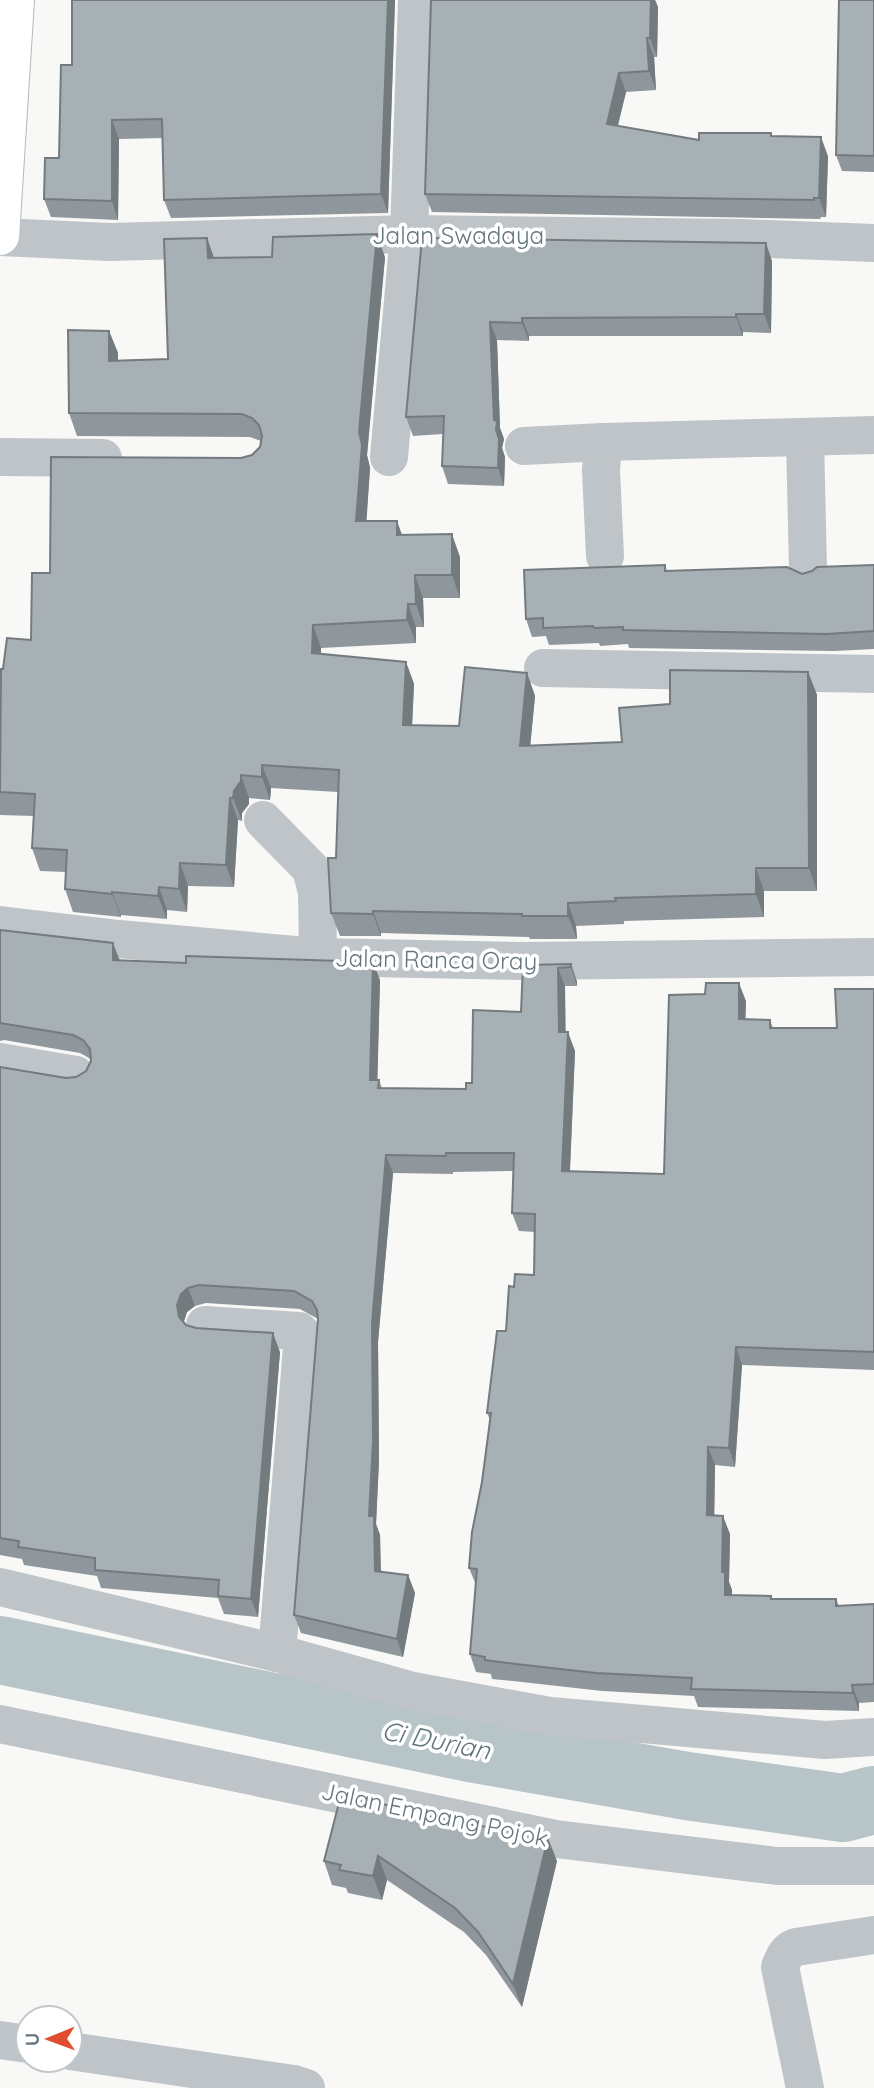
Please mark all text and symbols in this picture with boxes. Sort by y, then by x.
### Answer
street label: Jalan Swadaya [372,220,544,250]
street label: Jalan Ranca Oray [335,942,537,976]
water label: Ci Durian [379,1713,494,1767]
street label: Jalan Empang Pojok [319,1775,551,1853]
north arrow [14,2004,84,2074]
text: U [20,2032,44,2046]

